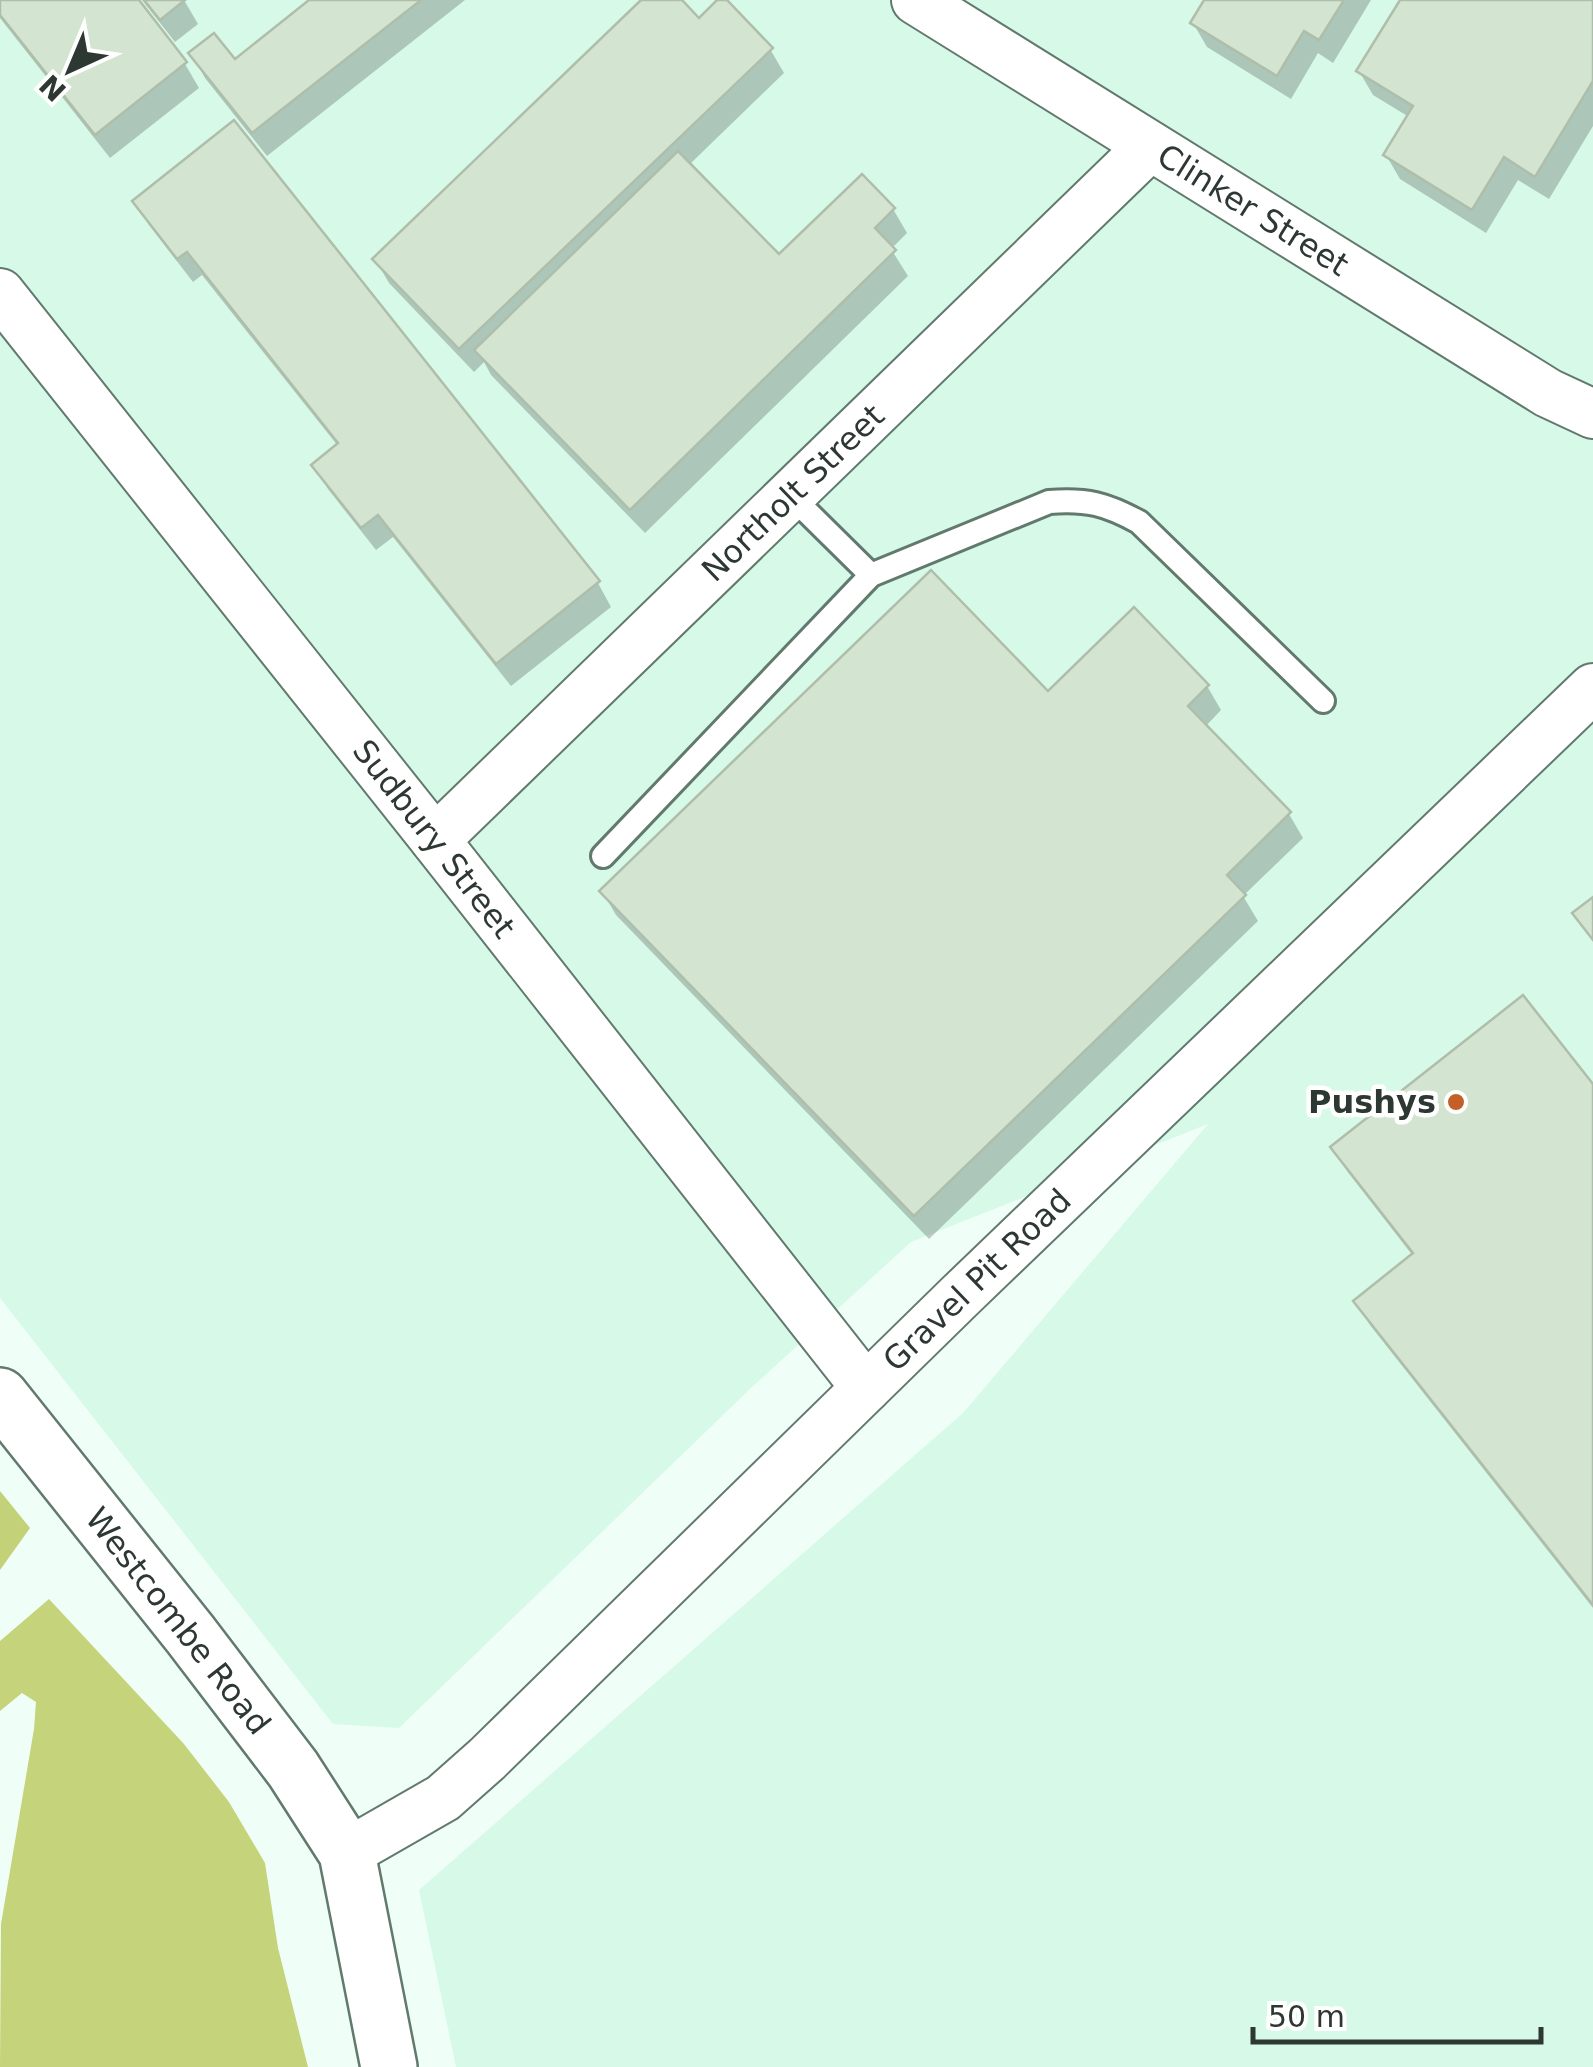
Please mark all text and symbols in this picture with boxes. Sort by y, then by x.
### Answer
north arrow [20,20,120,120]
text: N [33,68,73,108]
street label: Clinker Street [1150,136,1356,284]
street label: Northolt Street [694,397,892,589]
street label: Sudbury Street [345,732,523,946]
place label: Pushys [1308,1083,1436,1121]
marker: Pushys [1445,1091,1467,1113]
street label: Gravel Pit Road [875,1181,1079,1379]
street label: Westcombe Road [78,1500,278,1742]
scale bar [1253,1982,1540,2044]
text: 50 m [1268,1999,1345,2034]

